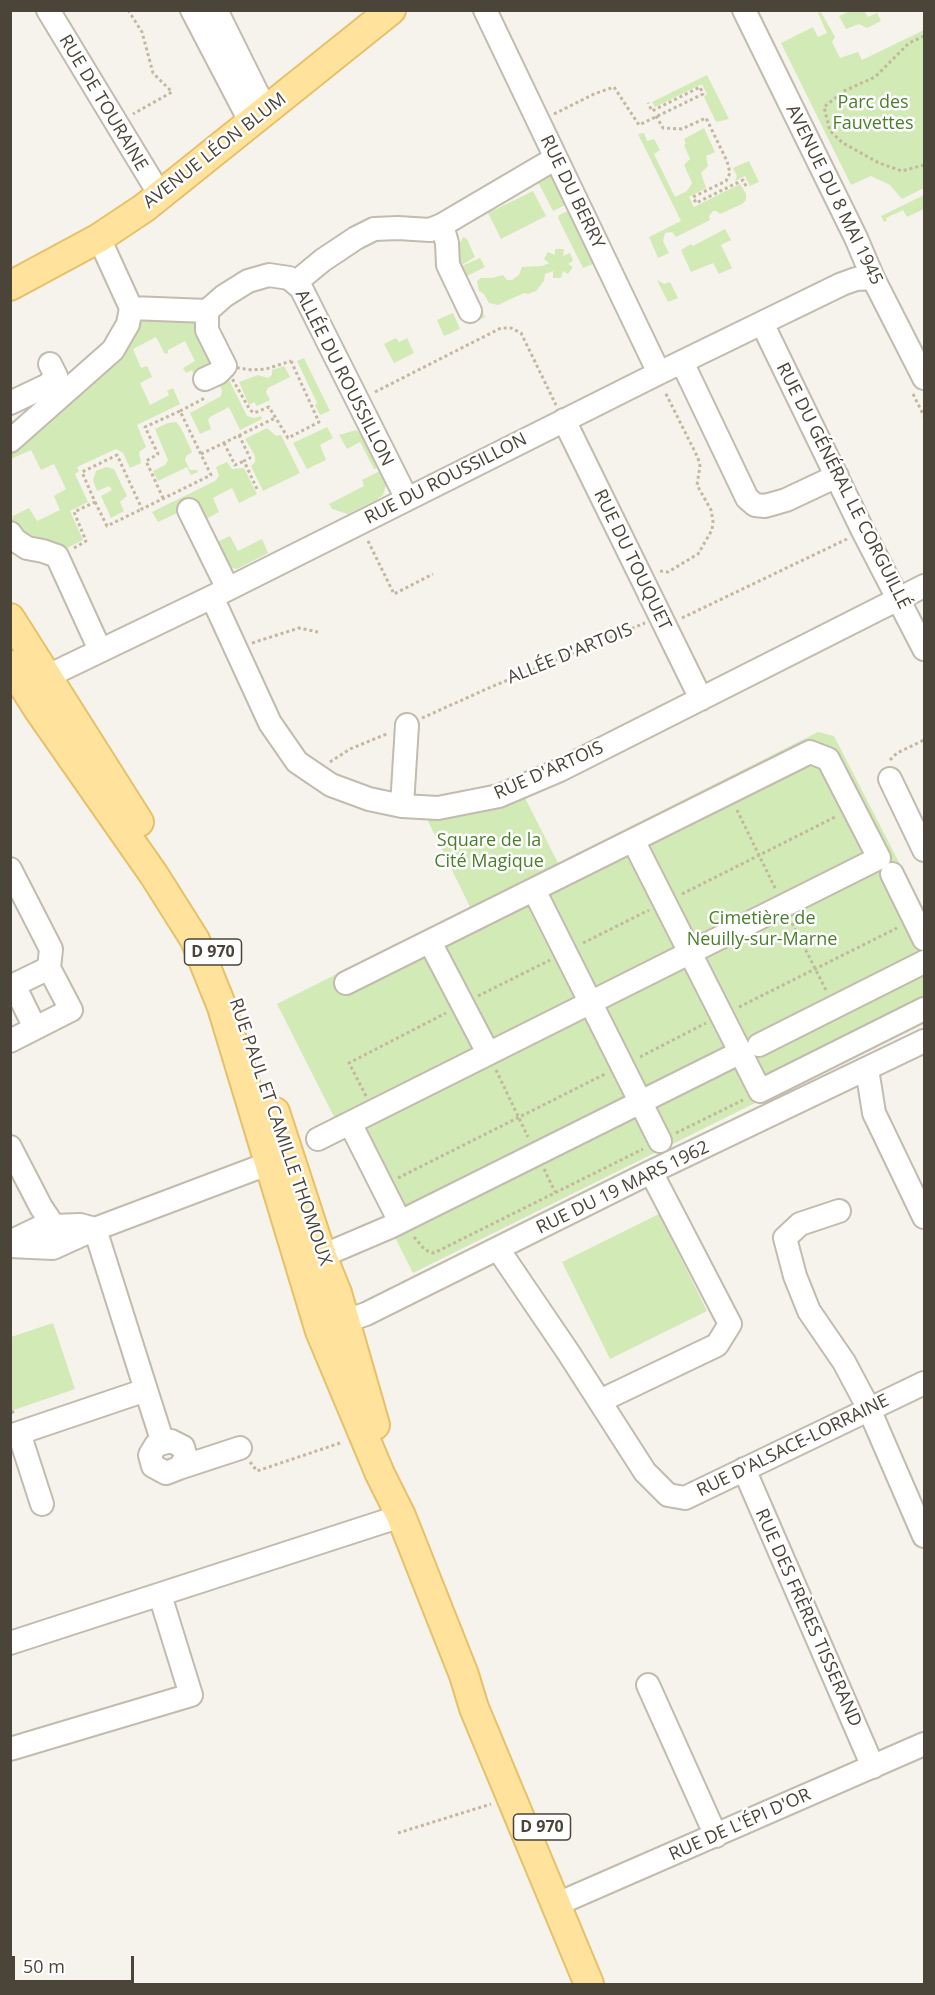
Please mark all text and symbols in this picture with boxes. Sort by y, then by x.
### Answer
street label: RUE DE TOURAINE [54,31,152,175]
street label: AVENUE LÉON BLUM [139,88,291,214]
park label: Parc des Fauvettes [833,92,913,134]
street label: AVENUE DU 8 MAI 1945 [781,101,887,289]
street label: RUE DU BERRY [535,132,609,252]
street label: ALLÉE DU ROUSSILLON [290,286,398,470]
street label: RUE DU GÉNÉRAL LE CORGUILLÉ [771,359,915,613]
street label: RUE DU ROUSSILLON [361,429,531,529]
street label: RUE DU TOUQUET [589,486,675,634]
street label: ALLÉE D'ARTOIS [504,619,636,689]
street label: RUE D'ARTOIS [491,737,607,805]
park label: Square de la Cité Magique [434,830,544,872]
park label: Cimetière de Neuilly-sur-Marne [687,908,837,950]
road number: D 970 [184,939,242,965]
street label: RUE PAUL ET CAMILLE THOMOUX [224,996,336,1268]
street label: RUE DU 19 MARS 1962 [533,1137,713,1239]
street label: RUE D'ALSACE-LORRAINE [694,1390,892,1502]
street label: RUE DES FRÈRES TISSERAND [750,1506,866,1730]
street label: RUE DE L'ÉPI D'OR [666,1784,814,1866]
road number: D 970 [514,1814,570,1840]
scale bar [15,1944,136,1982]
text: 50 m [23,1954,65,1978]

